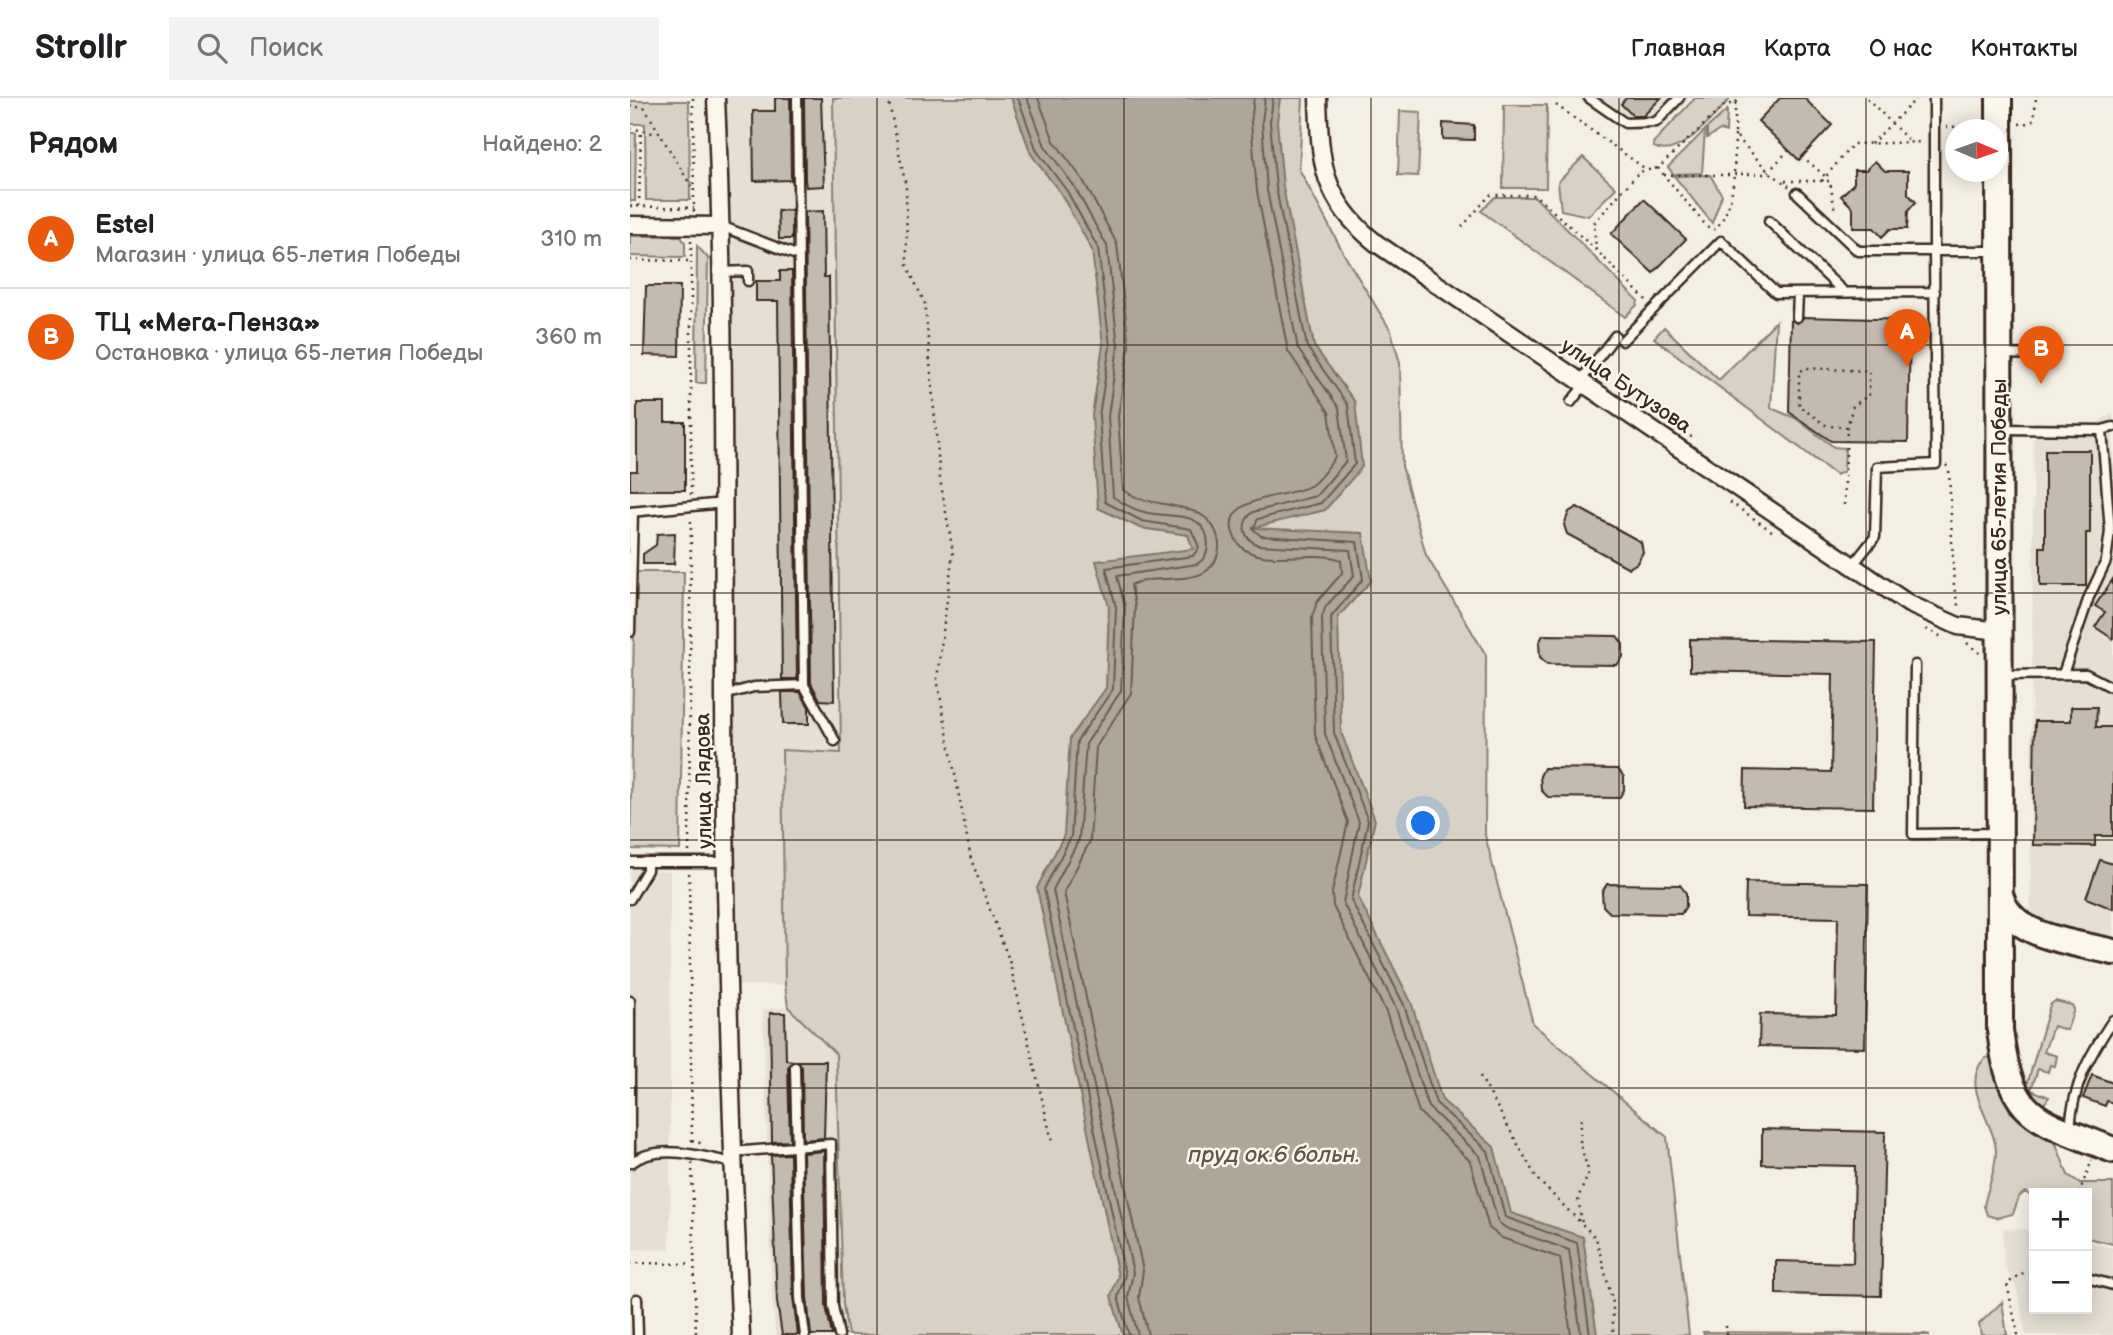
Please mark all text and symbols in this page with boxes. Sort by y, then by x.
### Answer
search box [169,17,659,80]
text: Strollr [35,28,127,68]
icon: search [193,29,231,67]
text: Поиск [249,33,323,64]
text: Главная [1631,34,1725,63]
text: Карта [1763,34,1831,63]
text: О нас [1869,34,1932,63]
text: Контакты [1970,34,2078,63]
north arrow [1945,119,2008,182]
text: Рядом [28,126,118,162]
text: Найдено: 2 [482,130,602,158]
text: Estel [95,210,154,241]
text: A [44,225,58,253]
text: 310 m [540,225,602,253]
text: Магазин · улица 65-летия Победы [95,241,461,269]
text: ТЦ «Мега-Пенза» [95,308,321,339]
pin: A [1884,309,1930,367]
text: B [43,323,59,351]
text: 360 m [535,323,602,351]
pin: B [2018,326,2064,384]
street label: улица Бутузова [1556,333,1696,439]
text: Остановка · улица 65-летия Победы [95,339,483,367]
street label: улица 65-летия Победы [1987,379,2012,615]
street label: улица Лядова [690,712,718,849]
your location [1406,806,1440,840]
water label: пруд ок.6 больн. [1188,1141,1360,1169]
map controls [2029,1188,2092,1314]
button: + [2029,1188,2092,1251]
button: − [2029,1251,2092,1314]

